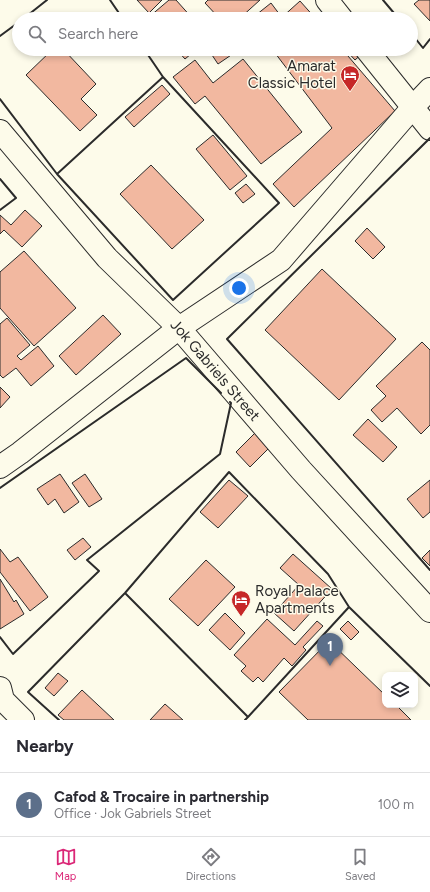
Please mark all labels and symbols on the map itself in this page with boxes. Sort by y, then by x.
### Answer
place label: Amarat Classic Hotel [248,57,336,92]
hotel icon: Amarat Classic Hotel [339,64,361,92]
your location [229,278,249,298]
street label: Jok Gabriels Street [167,316,264,425]
place label: Royal Palace Apartments [255,582,339,617]
hotel icon: Royal Palace Apartments [230,589,252,617]
pin: 1 [317,633,343,666]

